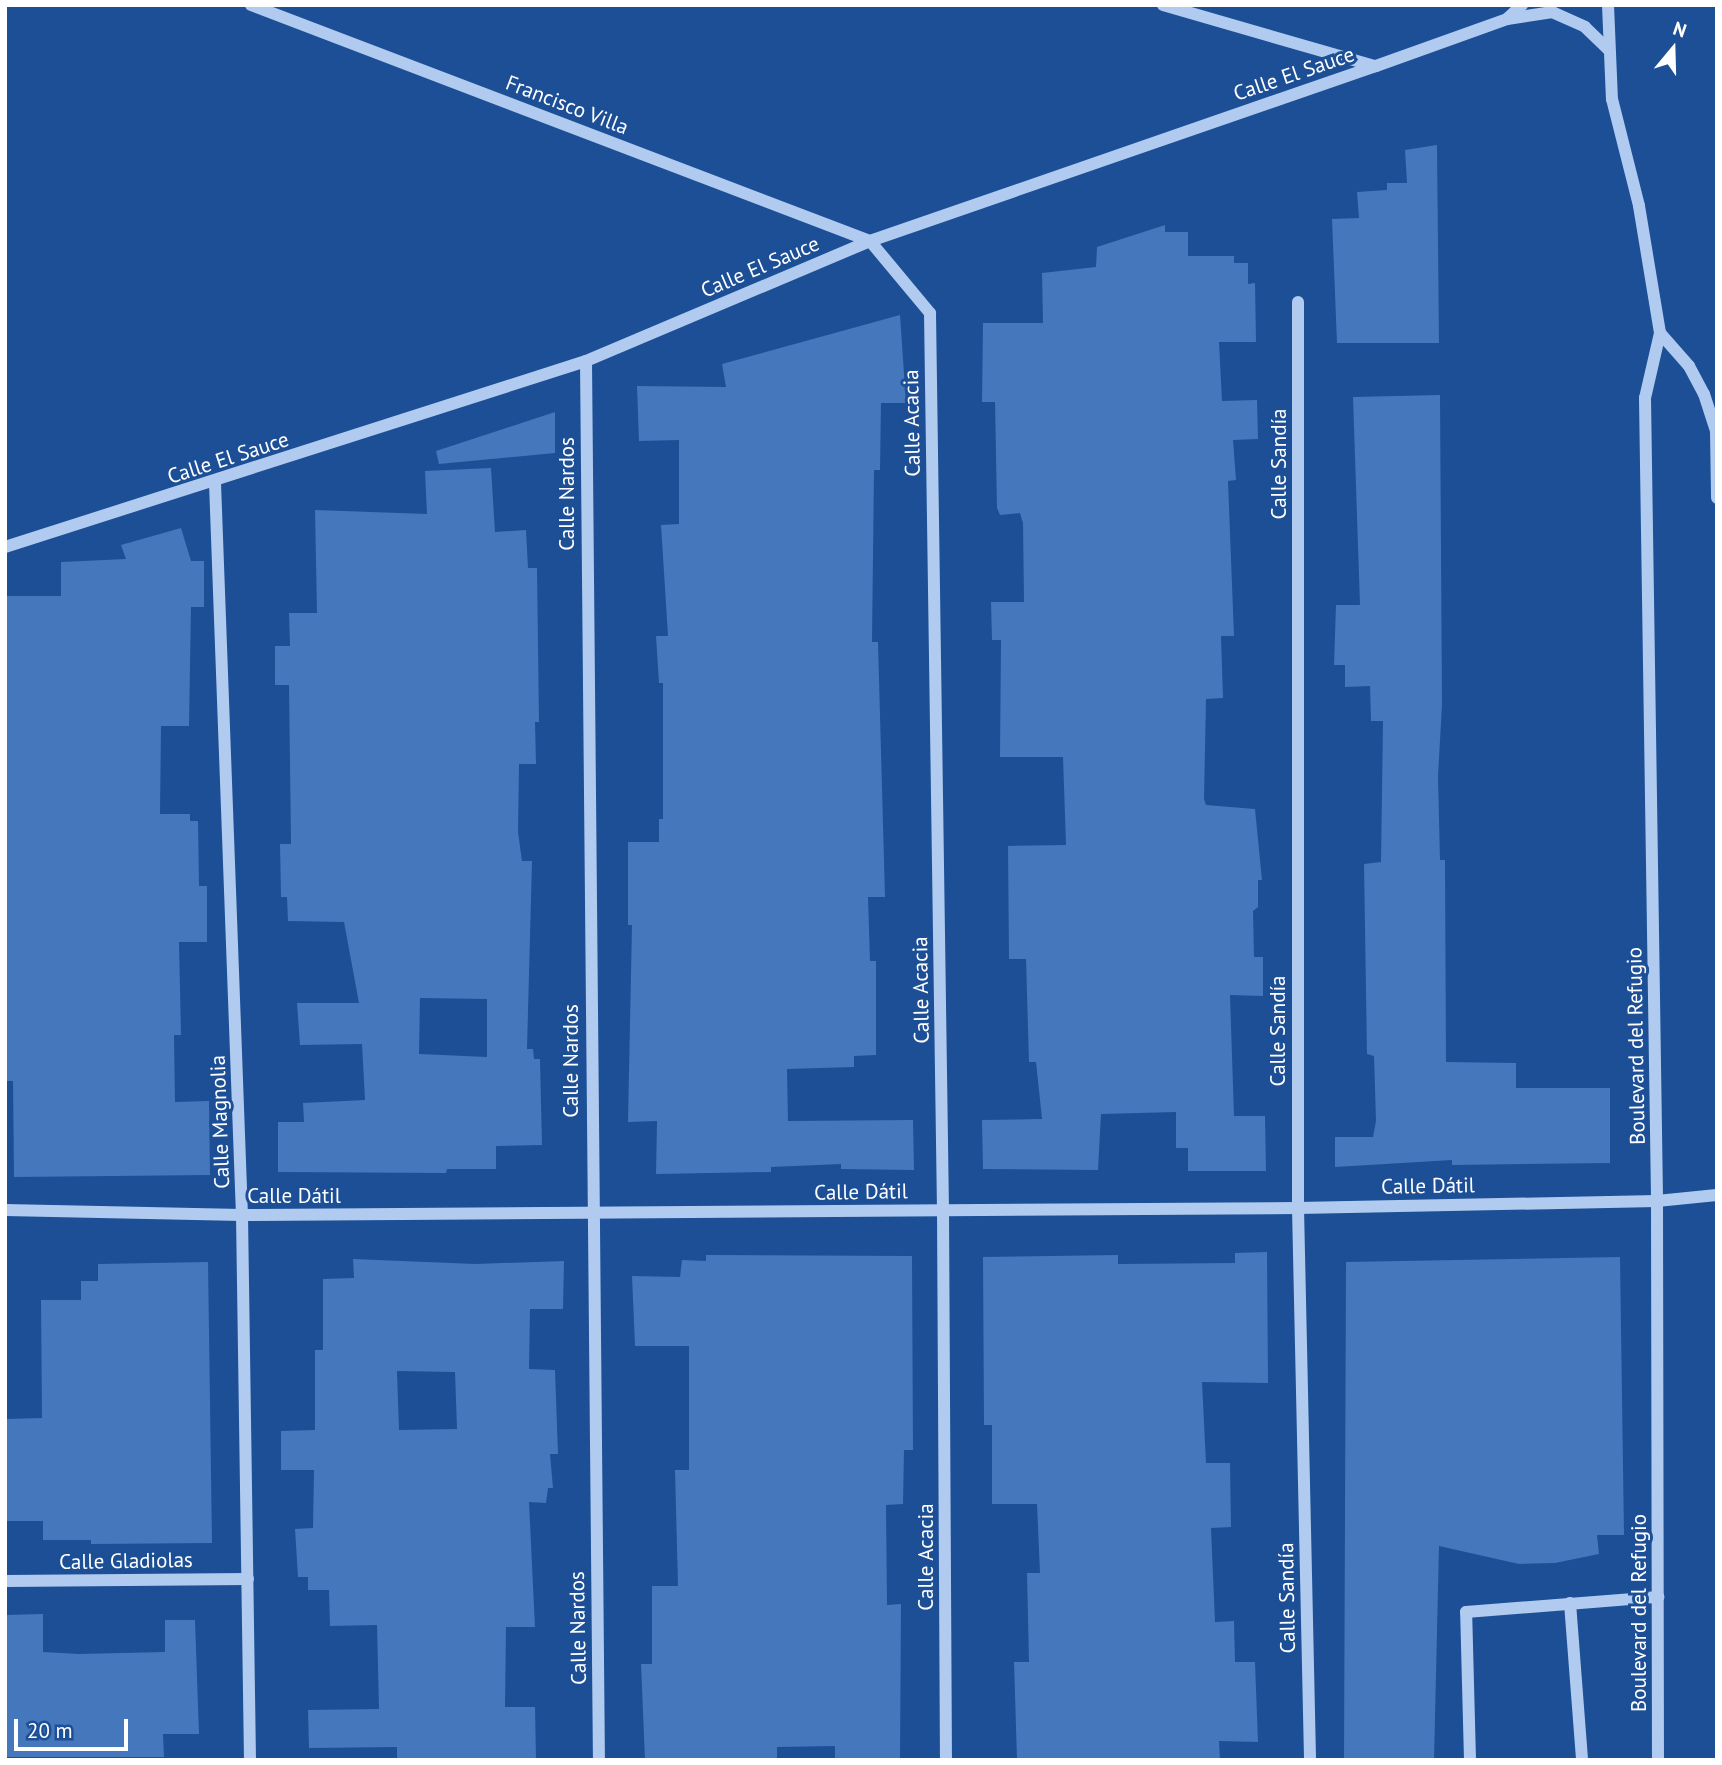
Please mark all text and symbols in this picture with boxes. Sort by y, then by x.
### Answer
north arrow [1638,14,1708,84]
text: N [1670,16,1690,43]
street label: Calle El Sauce [1230,42,1358,106]
street label: Francisco Villa [502,70,632,140]
street label: Calle El Sauce [697,231,823,303]
street label: Calle Acacia [898,369,926,477]
street label: Calle Sandía [1266,409,1292,519]
street label: Calle El Sauce [164,427,292,489]
street label: Calle Nardos [554,437,580,551]
street label: Calle Acacia [907,936,935,1044]
street label: Boulevard del Refugio [1622,947,1650,1145]
street label: Calle Sandía [1265,976,1291,1086]
street label: Calle Nardos [558,1004,584,1118]
street label: Calle Magnolia [205,1055,235,1189]
street label: Calle Dátil [1381,1173,1475,1199]
street label: Calle Dátil [814,1179,908,1205]
street label: Calle Dátil [247,1183,341,1209]
street label: Calle Acacia [913,1503,939,1611]
street label: Boulevard del Refugio [1626,1514,1652,1712]
street label: Calle Sandía [1273,1542,1301,1654]
street label: Calle Gladiolas [59,1547,193,1575]
street label: Calle Nardos [564,1571,592,1685]
scale bar [18,1706,131,1750]
text: 20 m [27,1717,73,1744]

